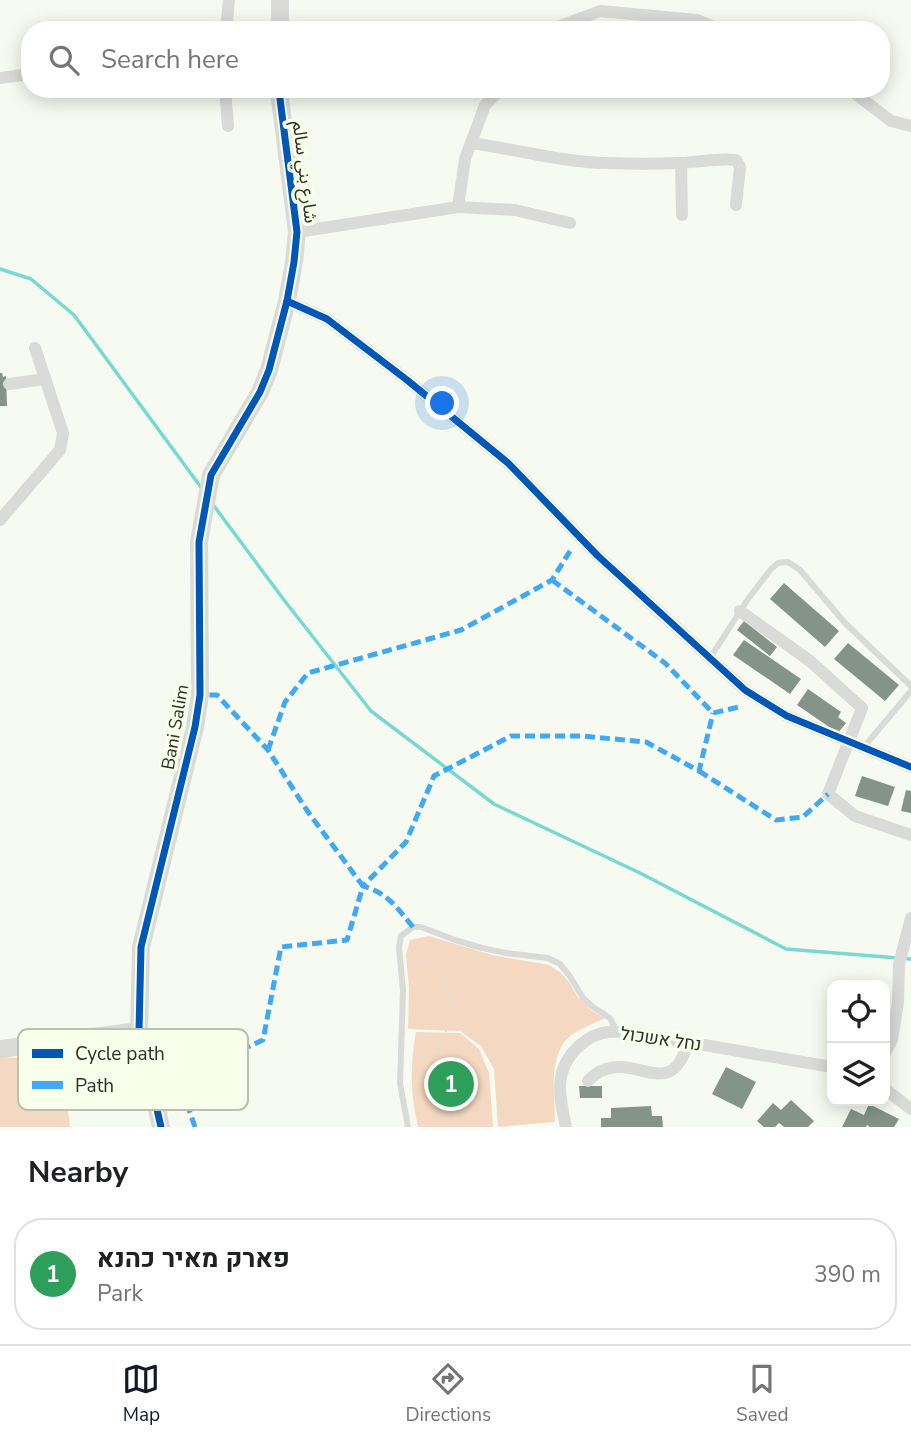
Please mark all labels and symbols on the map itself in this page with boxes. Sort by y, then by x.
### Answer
street label: شارع بني سالم [285,120,323,225]
your location [425,386,459,420]
street label: Bani Salim [156,682,194,772]
street label: נחל אשכול [619,1021,703,1057]
legend [18,1029,248,1110]
text: Cycle path [75,1041,165,1067]
pin: 1 [428,1058,474,1110]
text: Path [75,1073,114,1099]

